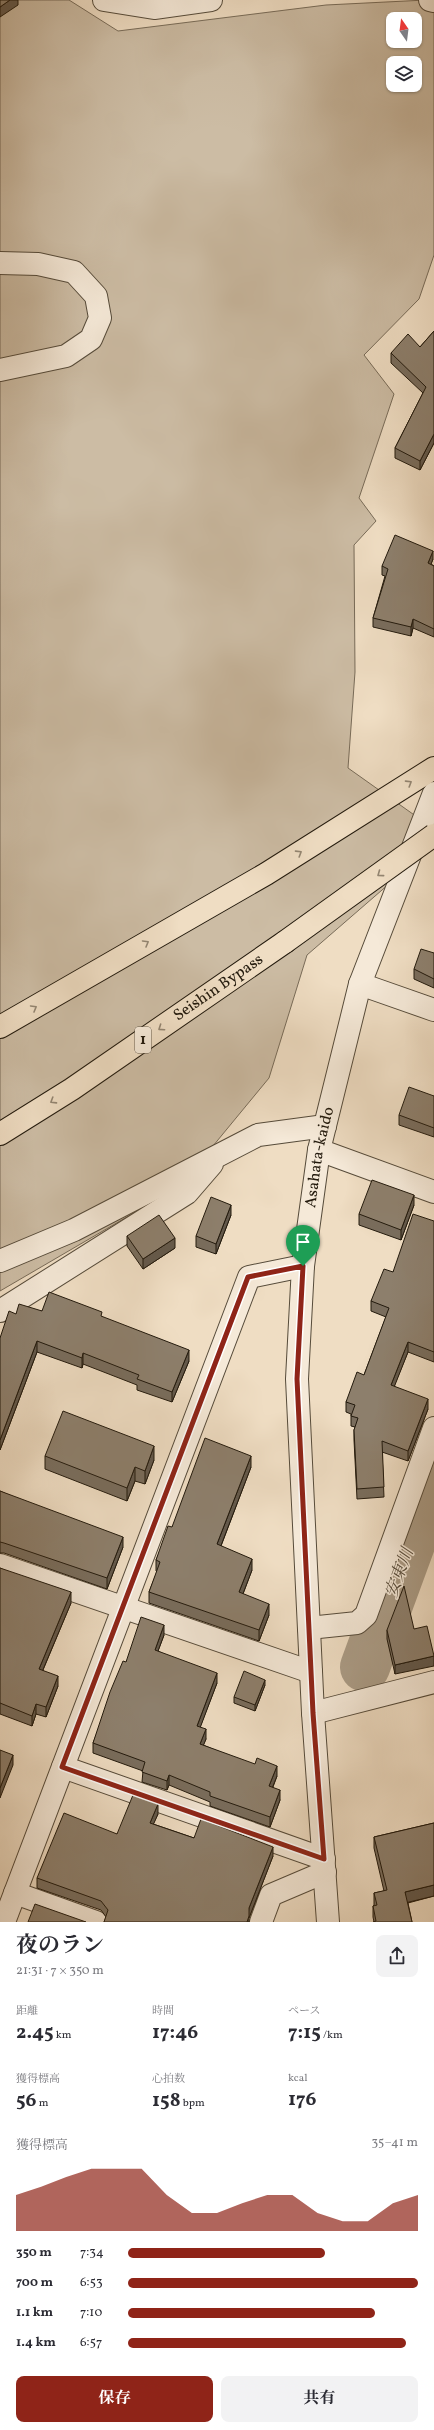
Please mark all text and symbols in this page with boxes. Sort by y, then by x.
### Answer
north arrow [386,12,422,48]
map controls [386,12,422,92]
button: layers [386,56,422,92]
one-way arrow [405,781,412,788]
one-way arrow [295,850,302,858]
one-way arrow [377,870,384,877]
one-way arrow [142,940,149,947]
street label: Seishin Bypass [169,949,268,1027]
one-way arrow [30,1005,37,1012]
one-way arrow [158,1023,165,1030]
road number: 1 [135,1027,151,1053]
one-way arrow [50,1096,57,1103]
street label: Asahata-kaido [300,1105,340,1209]
pin [286,1225,320,1266]
icon: arrive [292,1231,314,1253]
water label: 安東川 [380,1543,420,1601]
text: 夜のラン [16,1931,104,1962]
button: share [376,1935,418,1977]
text: 21:31 · 7 × 350 m [16,1962,104,1980]
text: 距離 [16,2004,38,2019]
text: 時間 [152,2004,174,2019]
text: ペース [288,2004,320,2019]
text: 2.45 [16,2019,54,2047]
text: 17:46 [152,2019,198,2047]
text: 7:15 [288,2019,321,2047]
text: km [54,2028,71,2043]
text: /km [321,2028,343,2043]
text: kcal [288,2071,308,2086]
text: 獲得標高 [16,2072,60,2087]
text: 心拍数 [152,2072,185,2087]
text: 176 [288,2086,316,2114]
text: 56 [16,2087,37,2115]
text: 158 [152,2087,181,2115]
text: m [37,2096,49,2111]
text: bpm [181,2096,205,2111]
text: 35–41 m [371,2134,418,2152]
text: 獲得標高 [16,2137,68,2155]
text: 350 m [16,2244,52,2262]
text: 7:34 [80,2244,104,2262]
text: 700 m [16,2274,53,2292]
text: 6:53 [80,2274,103,2292]
text: 1.1 km [16,2304,53,2322]
text: 7:10 [80,2304,102,2322]
text: 1.4 km [16,2334,56,2352]
text: 6:57 [80,2334,102,2352]
button: 保存 [16,2376,213,2422]
button: 共有 [221,2376,418,2422]

